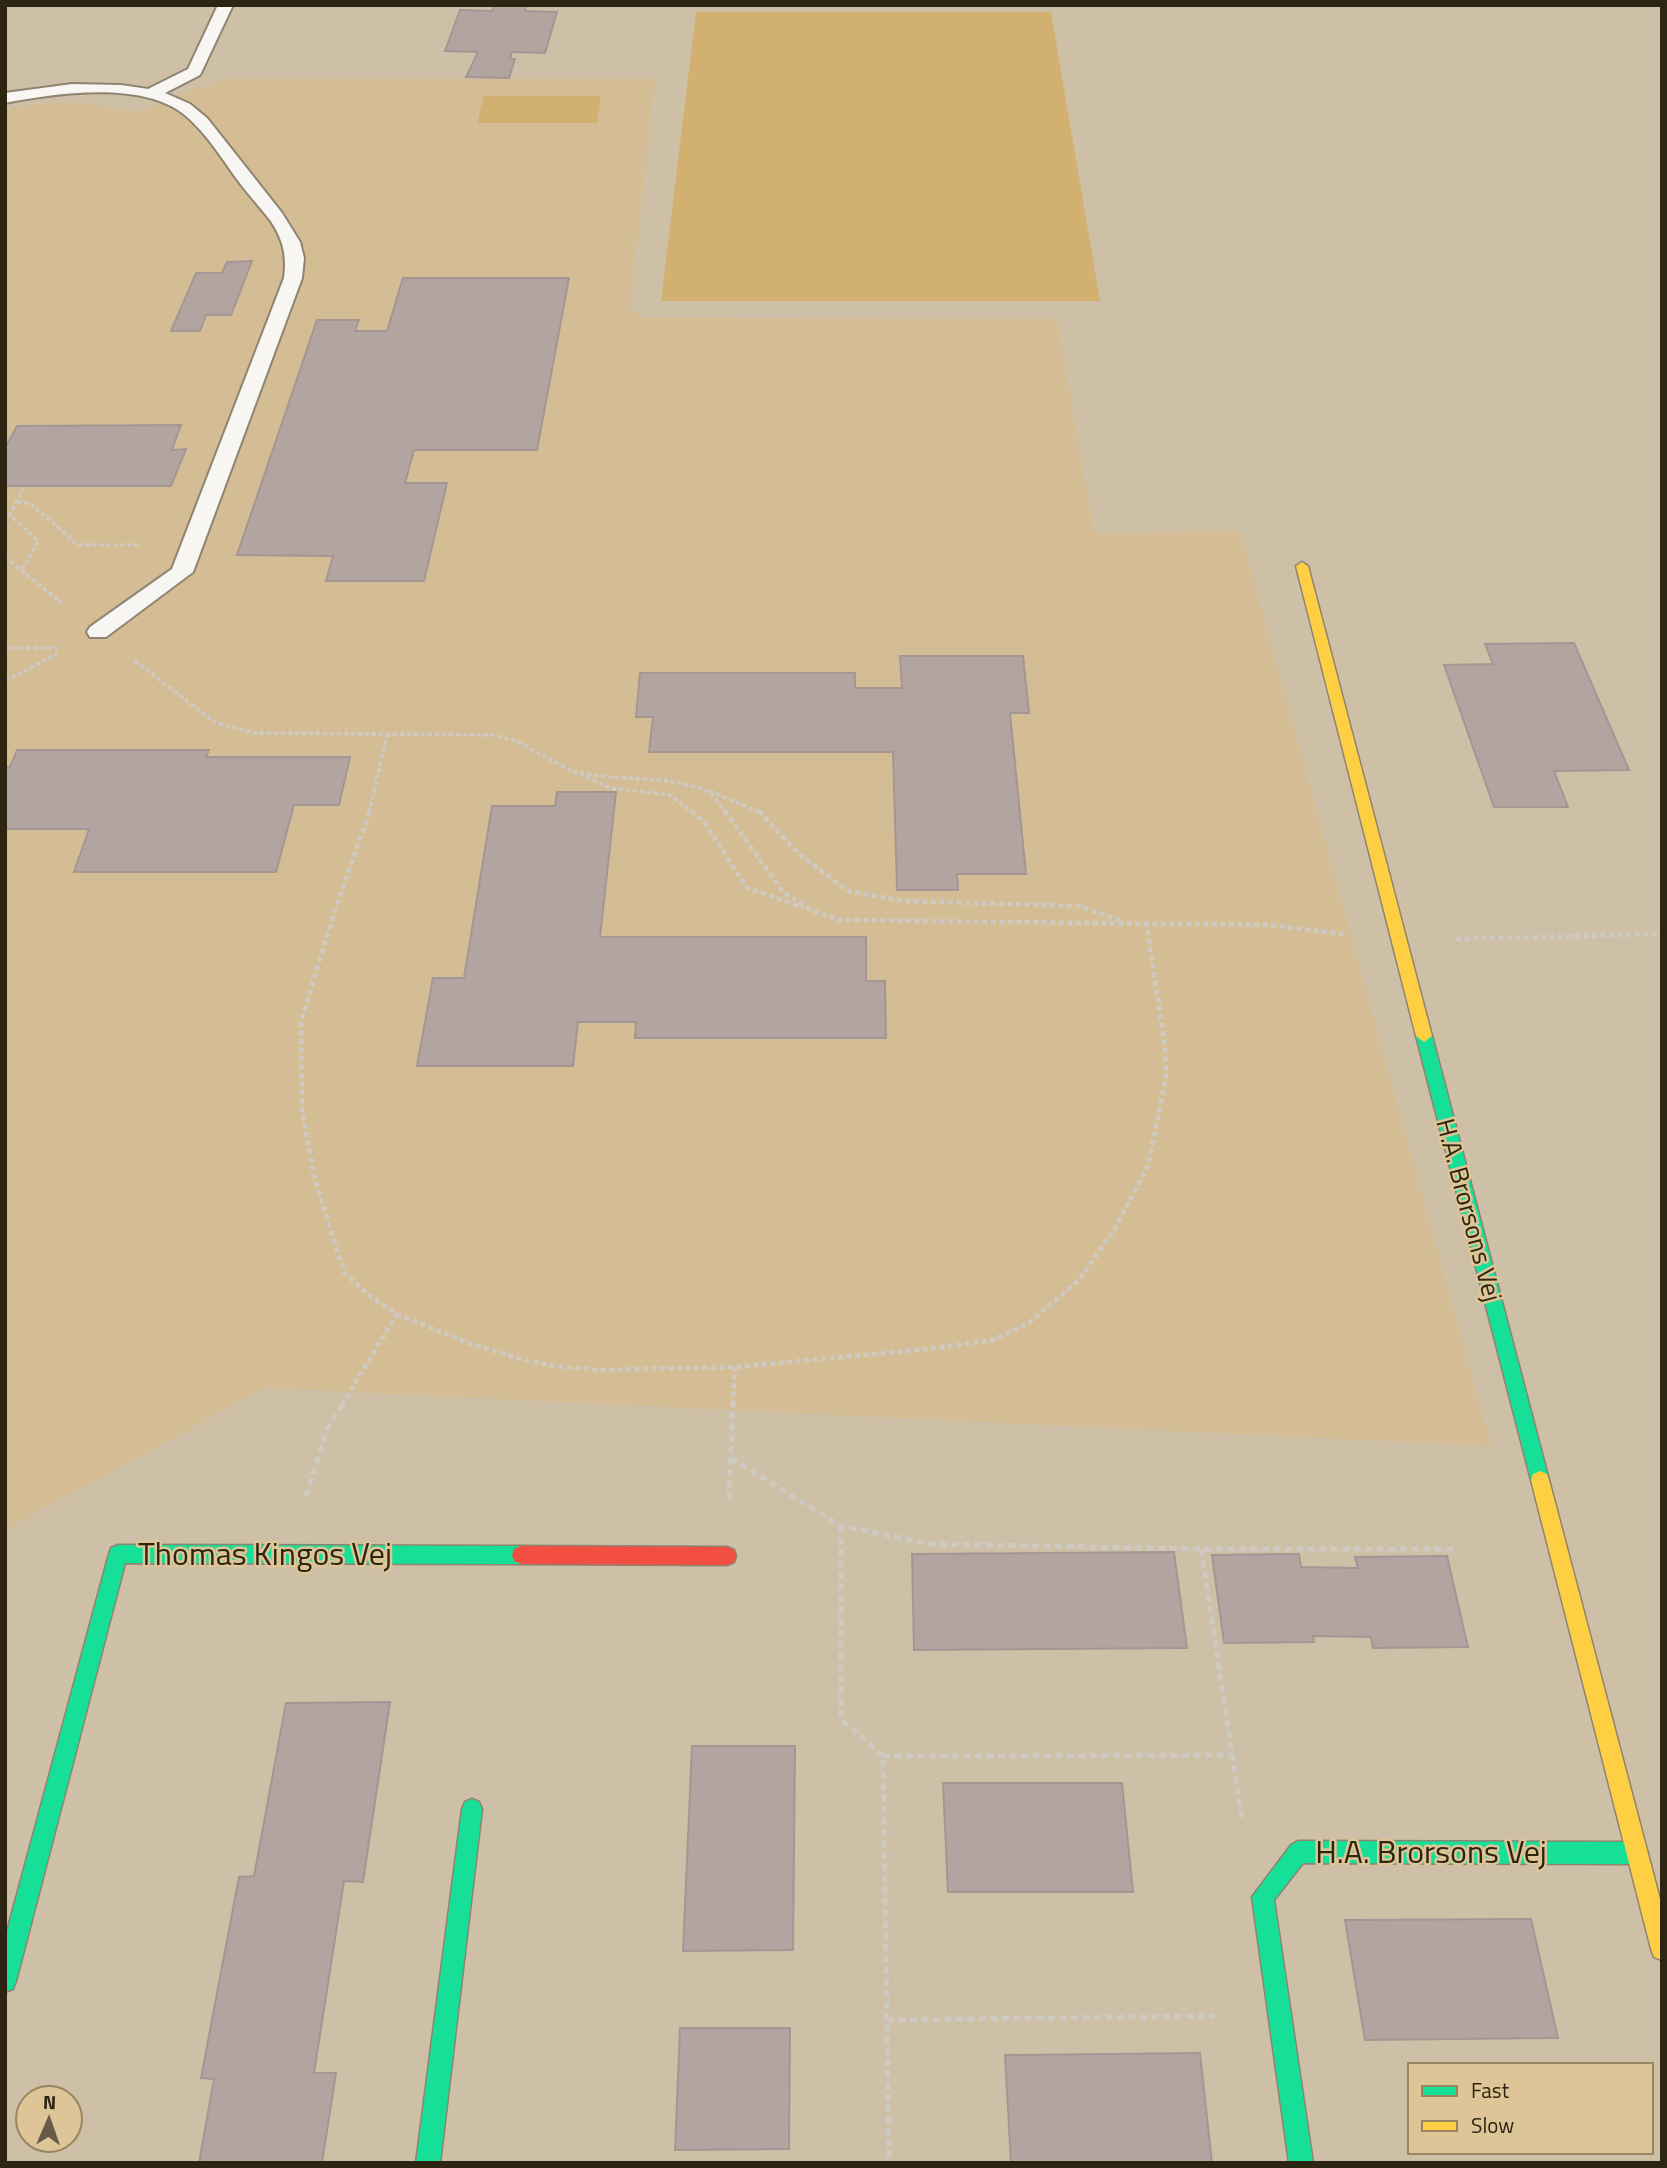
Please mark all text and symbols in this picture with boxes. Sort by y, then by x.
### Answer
street label: H.A. Brorsons Vej [1426,1114,1513,1306]
street label: Thomas Kingos Vej [138,1529,392,1577]
street label: H.A. Brorsons Vej [1315,1827,1547,1875]
legend [1408,2063,1653,2154]
text: Fast [1471,2074,1510,2106]
north arrow [14,2084,84,2154]
text: N [43,2087,57,2116]
text: Slow [1471,2109,1514,2141]

